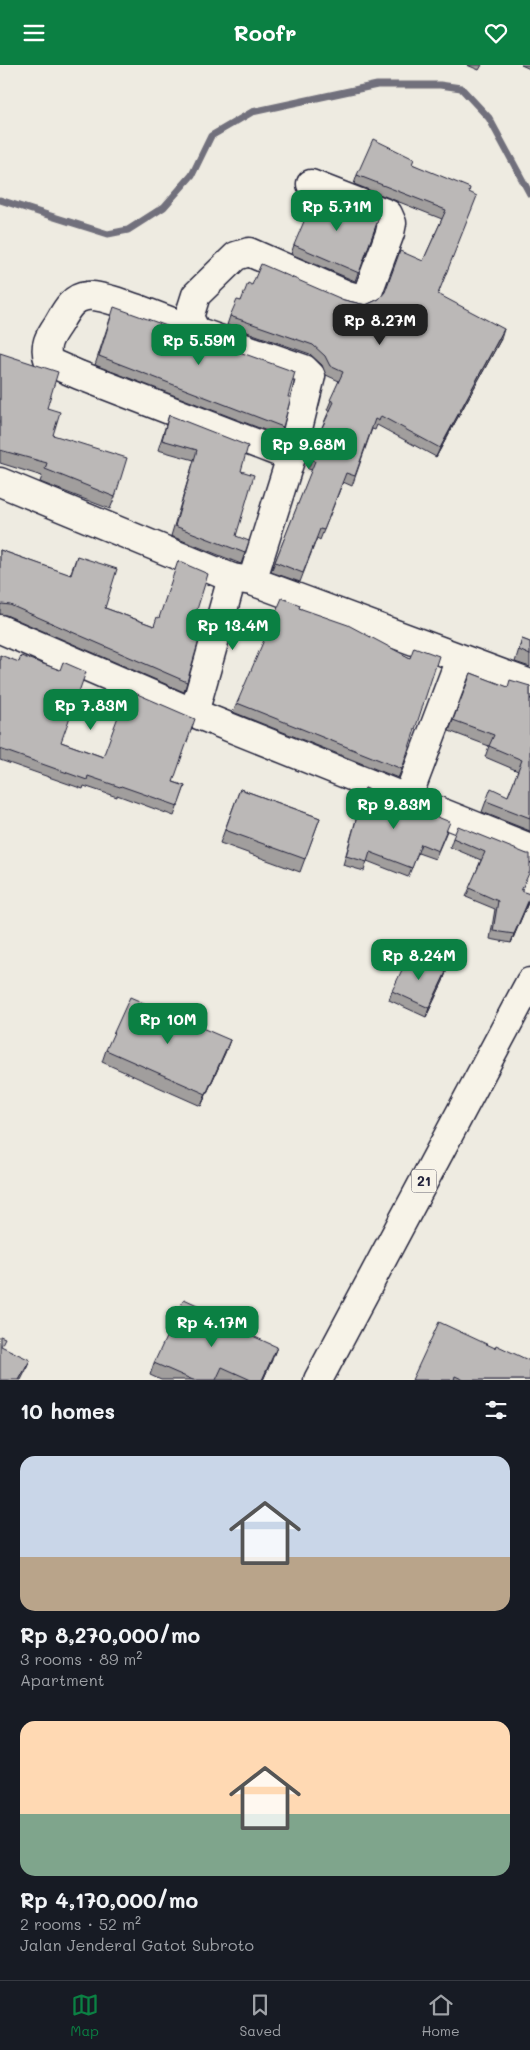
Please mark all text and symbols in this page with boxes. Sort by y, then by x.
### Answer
text: Roofr [234,18,296,47]
icon: menu [20,19,48,47]
icon: heart [482,19,510,47]
pin: Rp 5.71M [285,189,389,232]
text: Rp 5.71M [302,195,372,216]
pin: Rp 8.27M [328,303,432,346]
text: Rp 8.27M [344,309,416,330]
pin: Rp 5.59M [147,323,251,366]
text: Rp 5.59M [162,329,236,350]
pin: Rp 9.68M [257,427,361,470]
text: Rp 9.68M [272,433,346,454]
pin: Rp 13.4M [181,609,285,651]
text: Rp 13.4M [197,614,269,635]
pin: Rp 7.83M [39,689,143,731]
text: Rp 7.83M [54,694,128,715]
pin: Rp 9.83M [342,787,446,830]
text: Rp 9.83M [357,793,431,814]
pin: Rp 8.24M [367,939,471,981]
text: Rp 8.24M [382,944,456,965]
pin: Rp 10M [127,1003,209,1045]
text: Rp 10M [139,1008,197,1029]
road number: 21 [412,1169,436,1193]
pin: Rp 4.17M [160,1305,264,1348]
text: Rp 4.17M [177,1311,247,1332]
icon: filters [482,1396,510,1424]
text: 10 homes [20,1397,115,1424]
icon: home [220,1488,310,1578]
text: Rp 8,270,000/mo [20,1621,200,1648]
text: 3 rooms · 89 m² [20,1648,142,1669]
text: Apartment [20,1669,105,1690]
icon: home [220,1753,310,1843]
text: Rp 4,170,000/mo [20,1886,198,1913]
text: 2 rooms · 52 m² [20,1913,141,1934]
text: Jalan Jenderal Gatot Subroto [20,1934,254,1955]
tab: Map [70,1991,99,2040]
tab: Saved [239,1991,281,2040]
tab: Home [422,1991,460,2040]

